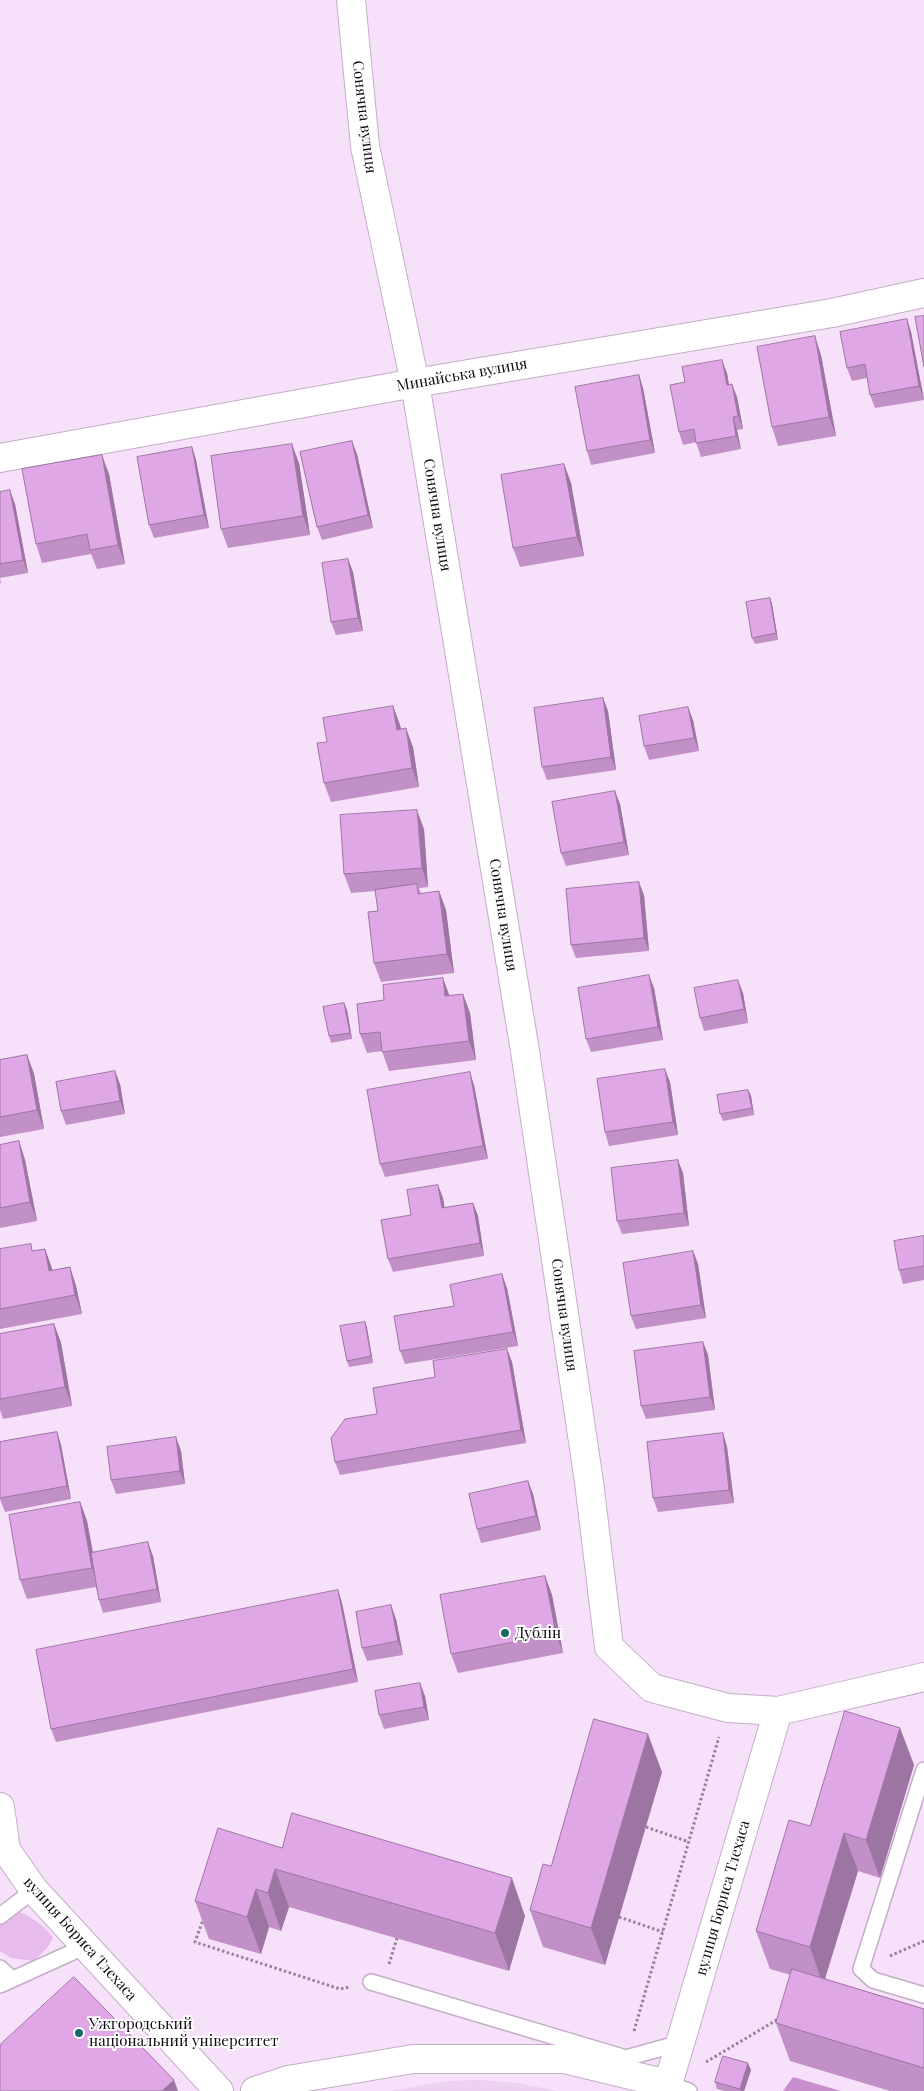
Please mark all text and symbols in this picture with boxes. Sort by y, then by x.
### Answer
street label: Сонячна вулиця [348,59,380,175]
street label: Минайська вулиця [395,355,529,395]
street label: Сонячна вулиця [419,457,455,573]
street label: Сонячна вулиця [485,857,521,973]
street label: Сонячна вулиця [547,1257,581,1373]
place label: Дублін [515,1624,561,1642]
marker: Дублін [499,1627,511,1639]
street label: вулиця Бориса Тлехаса [692,1818,754,1978]
street label: вулиця Бориса Тлехаса [20,1873,140,2005]
place label: Ужгородський національний університет [89,2015,279,2050]
marker: Ужгородський національний університет [73,2027,85,2039]

